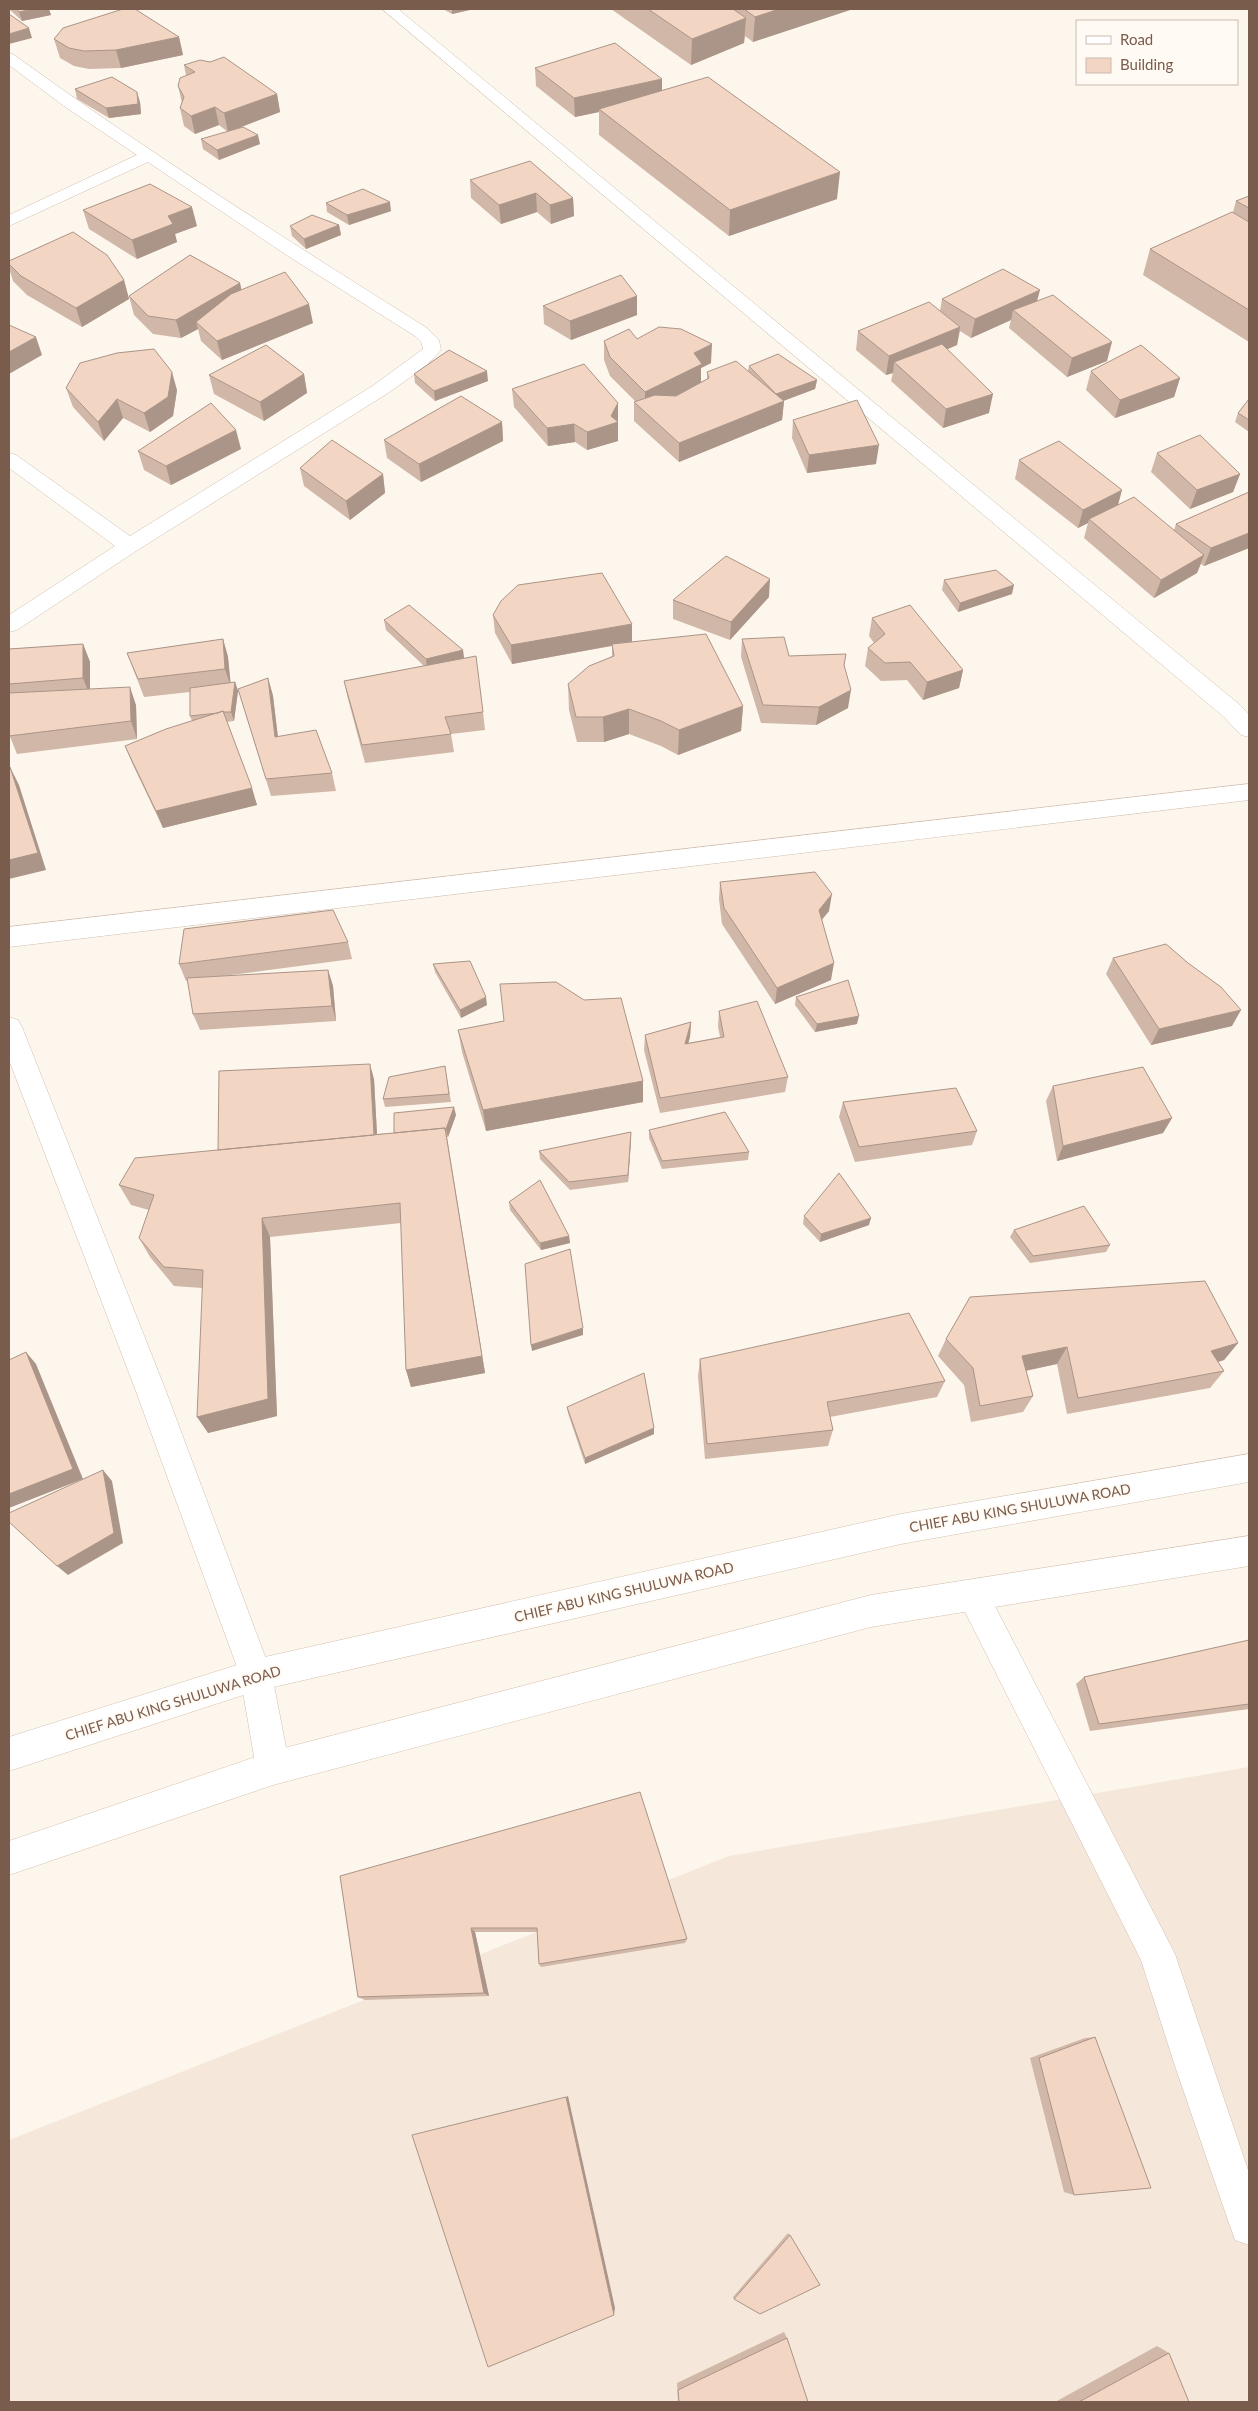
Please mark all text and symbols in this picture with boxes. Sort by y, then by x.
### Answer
legend [1076,20,1238,85]
text: Road [1120,30,1153,48]
text: Building [1120,55,1173,73]
street label: CHIEF ABU KING SHULUWA ROAD [908,1480,1132,1535]
street label: CHIEF ABU KING SHULUWA ROAD [512,1558,735,1625]
street label: CHIEF ABU KING SHULUWA ROAD [63,1662,283,1744]

